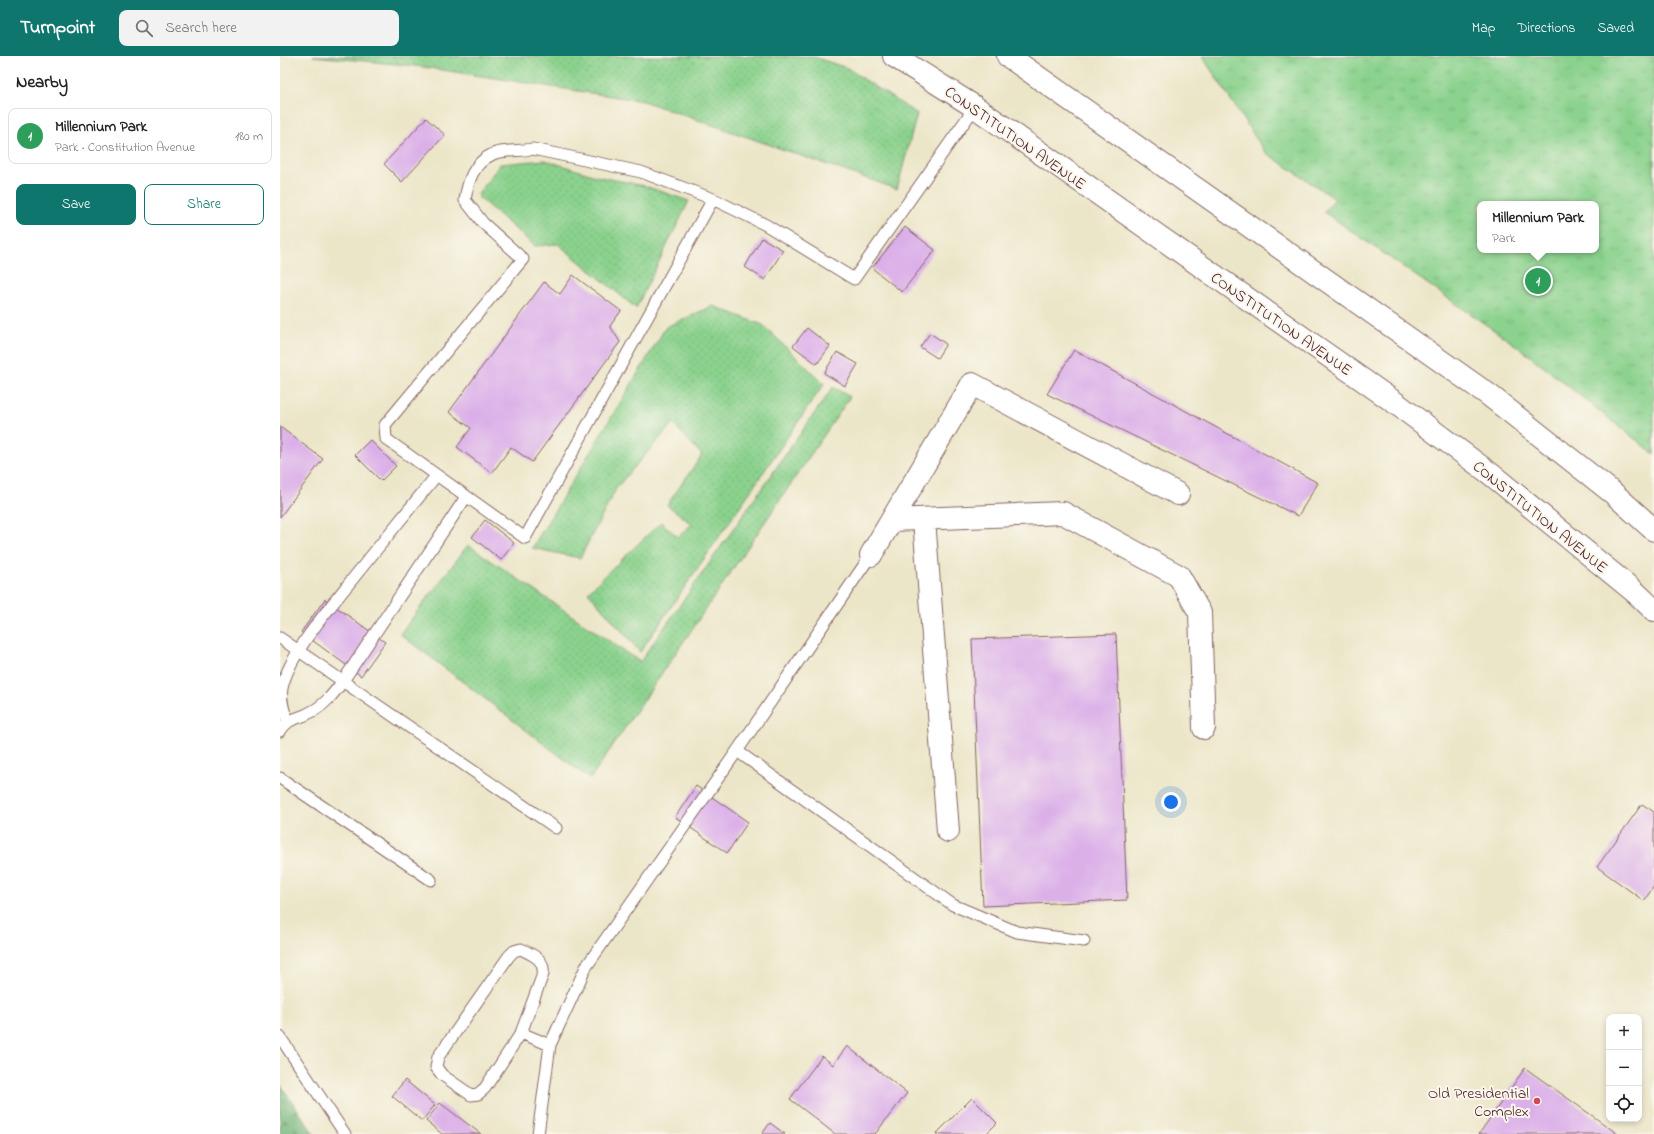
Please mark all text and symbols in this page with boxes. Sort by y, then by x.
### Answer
search box [119,10,399,46]
text: Turnpoint [20,15,95,42]
icon: search [133,17,155,39]
text: Search here [165,17,237,39]
text: Map [1472,18,1495,39]
text: Directions [1517,18,1575,39]
text: Saved [1597,18,1634,39]
text: Nearby [16,70,68,95]
street label: CONSTITUTION AVENUE [939,81,1091,197]
text: Millennium Park [55,116,147,138]
text: 1 [28,127,32,146]
text: 180 m [235,127,263,146]
text: Park · Constitution Avenue [55,138,195,157]
button: Save [16,184,136,225]
button: Share [144,184,264,225]
popup [1477,201,1599,253]
text: Millennium Park [1492,207,1584,229]
text: Park [1492,229,1515,248]
pin: 1 [1525,266,1551,296]
street label: CONSTITUTION AVENUE [1205,267,1357,383]
street label: CONSTITUTION AVENUE [1467,455,1613,580]
your location [1161,792,1181,812]
map controls [1606,1014,1642,1122]
button: + [1606,1014,1642,1050]
button: − [1606,1050,1642,1086]
place label: Old Presidential Complex [1428,1082,1529,1124]
button: locate [1606,1086,1642,1122]
marker: Old Presidential Complex [1532,1096,1542,1106]

